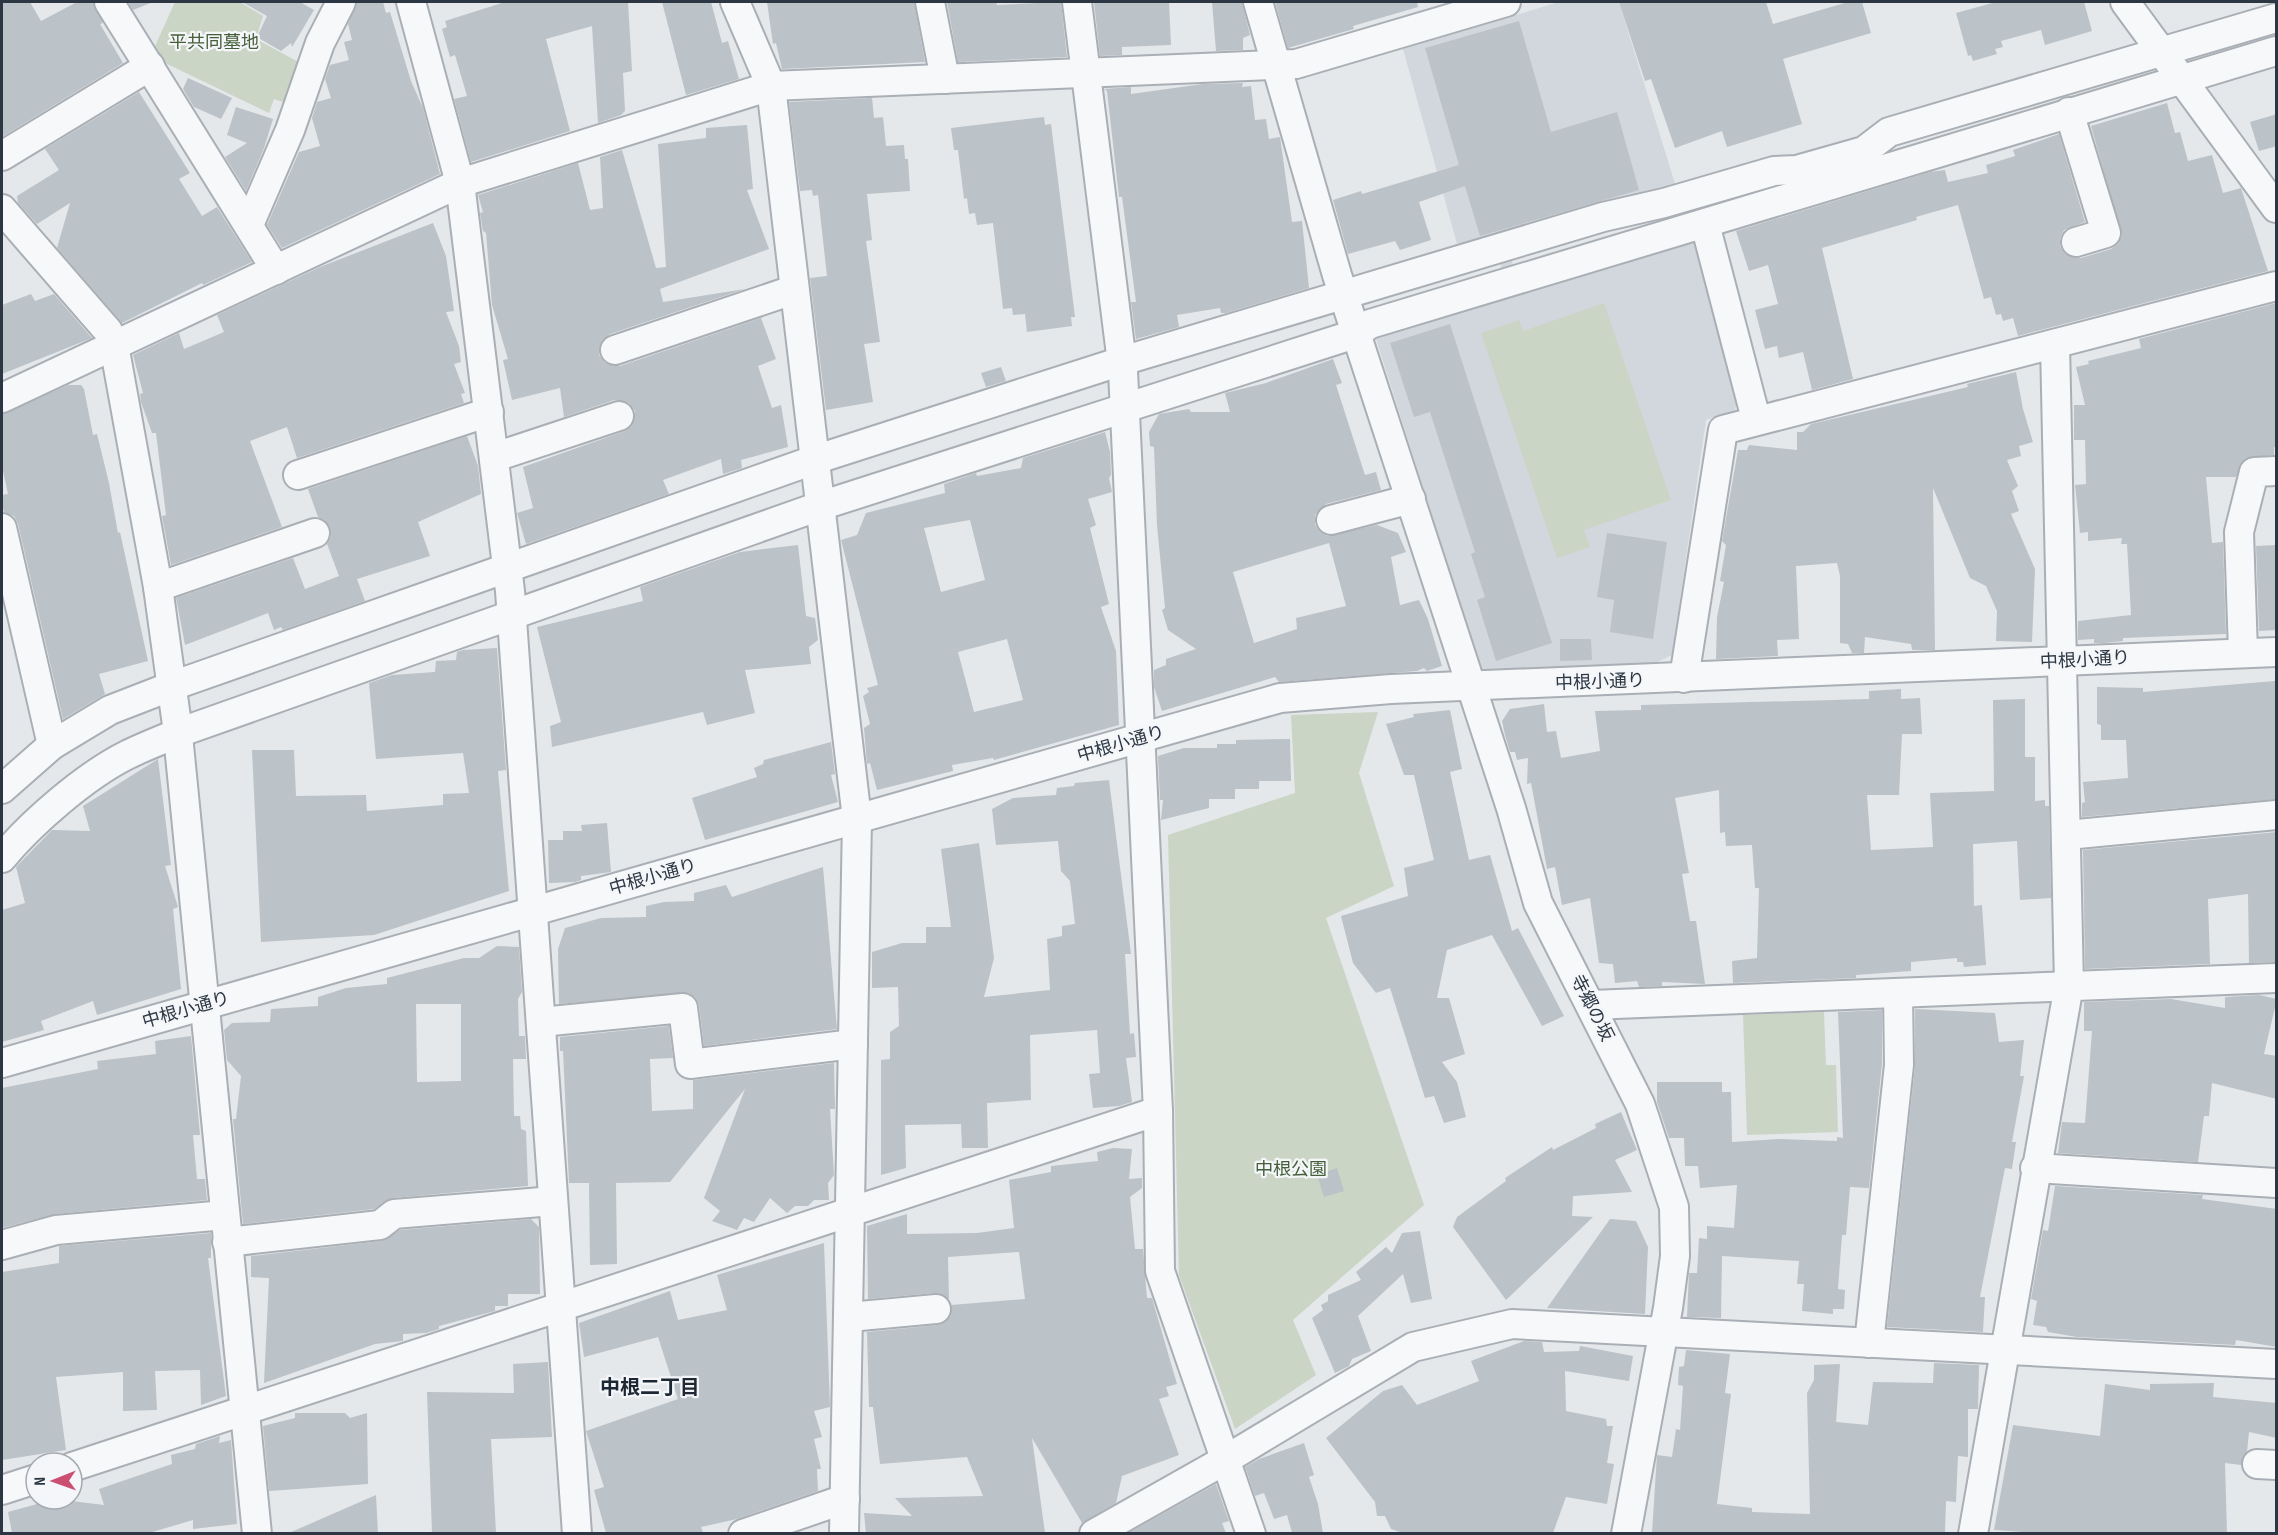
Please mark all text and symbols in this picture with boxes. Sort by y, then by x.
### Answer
park label: 平共同墓地 [169,32,259,53]
street label: 中根小通り [2040,647,2130,673]
street label: 中根小通り [1555,670,1645,694]
street label: 中根小通り [1075,722,1167,766]
street label: 中根小通り [607,855,699,899]
street label: 寺郷の坂 [1566,971,1618,1045]
street label: 中根小通り [140,988,232,1032]
park label: 中根公園 [1255,1159,1327,1180]
district label: 中根二丁目 [600,1376,700,1400]
north arrow [24,1451,84,1511]
text: N [31,1477,50,1486]

